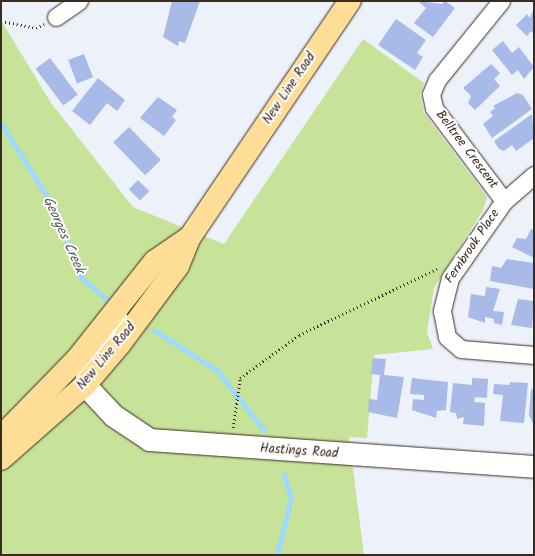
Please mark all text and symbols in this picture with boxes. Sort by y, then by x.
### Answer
street label: New Line Road [260,50,320,128]
street label: Belltree Crescent [432,108,500,192]
water label: Georges Creek [40,194,88,276]
street label: Fernbrook Place [442,207,504,287]
street label: New Line Road [74,320,140,394]
street label: Hastings Road [259,441,339,463]

